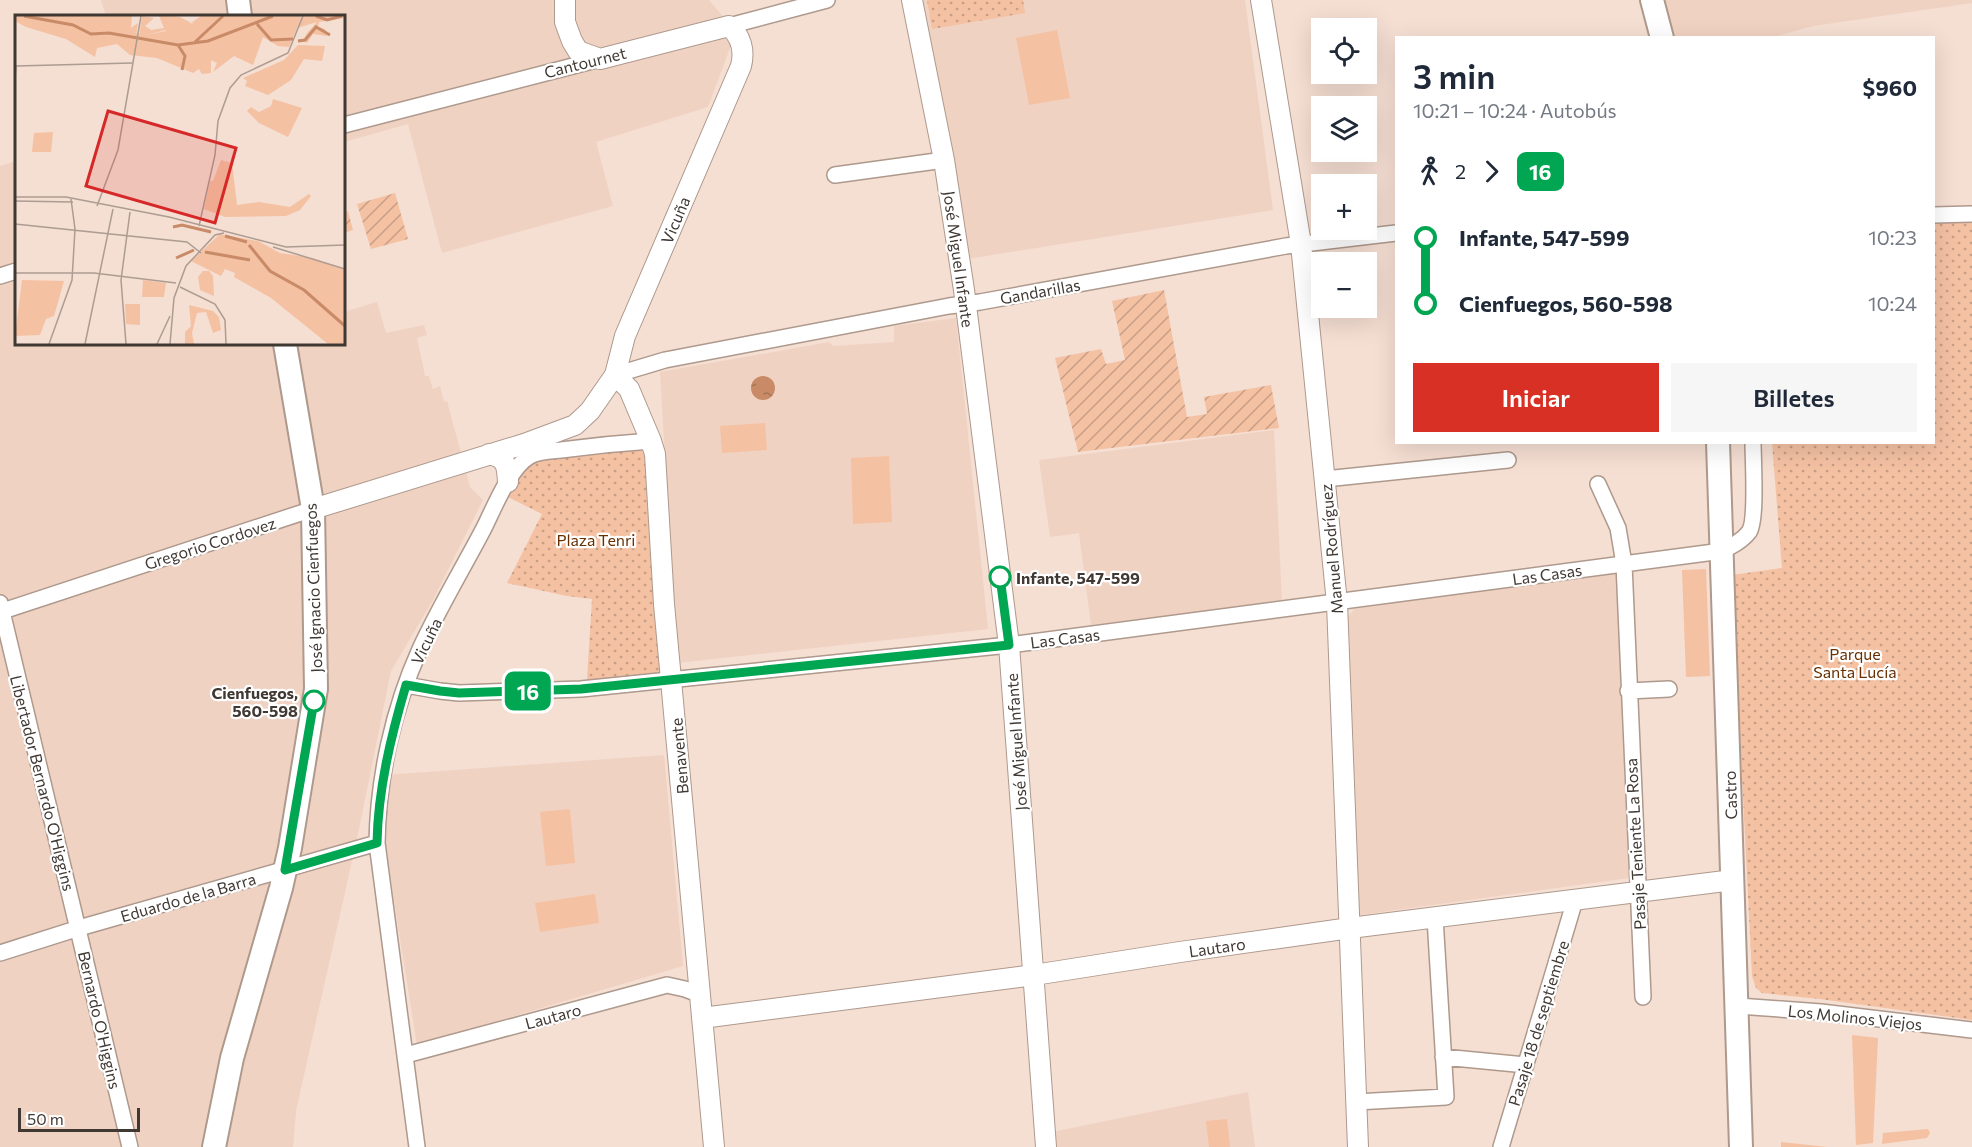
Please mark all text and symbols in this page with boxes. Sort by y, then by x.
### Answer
inset map [15,15,345,345]
map controls [1311,18,1377,318]
button: locate [1311,18,1377,84]
street label: Cantournet [542,43,628,81]
text: 3 min [1413,55,1495,96]
text: $960 [1863,74,1917,101]
button: layers [1311,96,1377,162]
text: 10:21 – 10:24 · Autobús [1413,98,1617,122]
icon: walk [1413,155,1446,188]
icon: forward [1475,155,1508,188]
text: 2 [1455,159,1466,183]
text: 16 [1529,159,1552,184]
button: + [1311,174,1377,240]
street label: José Miguel Infante [940,190,978,328]
street label: Vicuña [657,194,693,246]
text: Infante, 547-599 [1459,224,1630,251]
text: 10:23 [1868,225,1917,249]
button: − [1311,252,1377,318]
street label: Gandarillas [998,275,1082,307]
text: Cienfuegos, 560-598 [1459,290,1673,317]
text: 10:24 [1868,291,1917,315]
button: Iniciar [1413,363,1659,432]
button: Billetes [1671,363,1917,432]
street label: Manuel Rodríguez [1316,483,1346,615]
street label: José Ignacio Cienfuegos [301,503,325,673]
street label: Gregorio Cordovez [142,513,278,573]
park label: Plaza Tenri [557,530,636,549]
street label: Las Casas [1511,560,1583,588]
marker: Infante, 547-599 [989,566,1011,588]
place label: Infante, 547-599 [1016,568,1140,587]
street label: Vicuña [407,615,445,667]
street label: Las Casas [1029,624,1101,652]
park label: Parque Santa Lucía [1813,644,1897,681]
line badge: 16 [501,672,555,710]
street label: Libertador Bernardo O'Higgins [7,673,79,893]
street label: José Miguel Infante [1002,673,1030,811]
text: 16 [517,679,539,704]
place label: Cienfuegos, 560-598 [211,683,298,720]
marker: Cienfuegos, 560-598 [303,690,325,712]
street label: Benavente [666,717,692,795]
street label: Pasaje Teniente La Rosa [1621,758,1649,930]
street label: Castro [1720,770,1740,820]
street label: Eduardo de la Barra [118,869,258,925]
street label: Lautaro [1187,934,1247,960]
street label: Pasaje 18 de septiembre [1504,938,1572,1108]
street label: Bernardo O'Higgins [75,949,125,1091]
street label: Lautaro [523,999,583,1033]
street label: Los Molinos Viejos [1787,1000,1923,1034]
scale bar [18,1105,140,1132]
text: 50 m [27,1109,64,1128]

